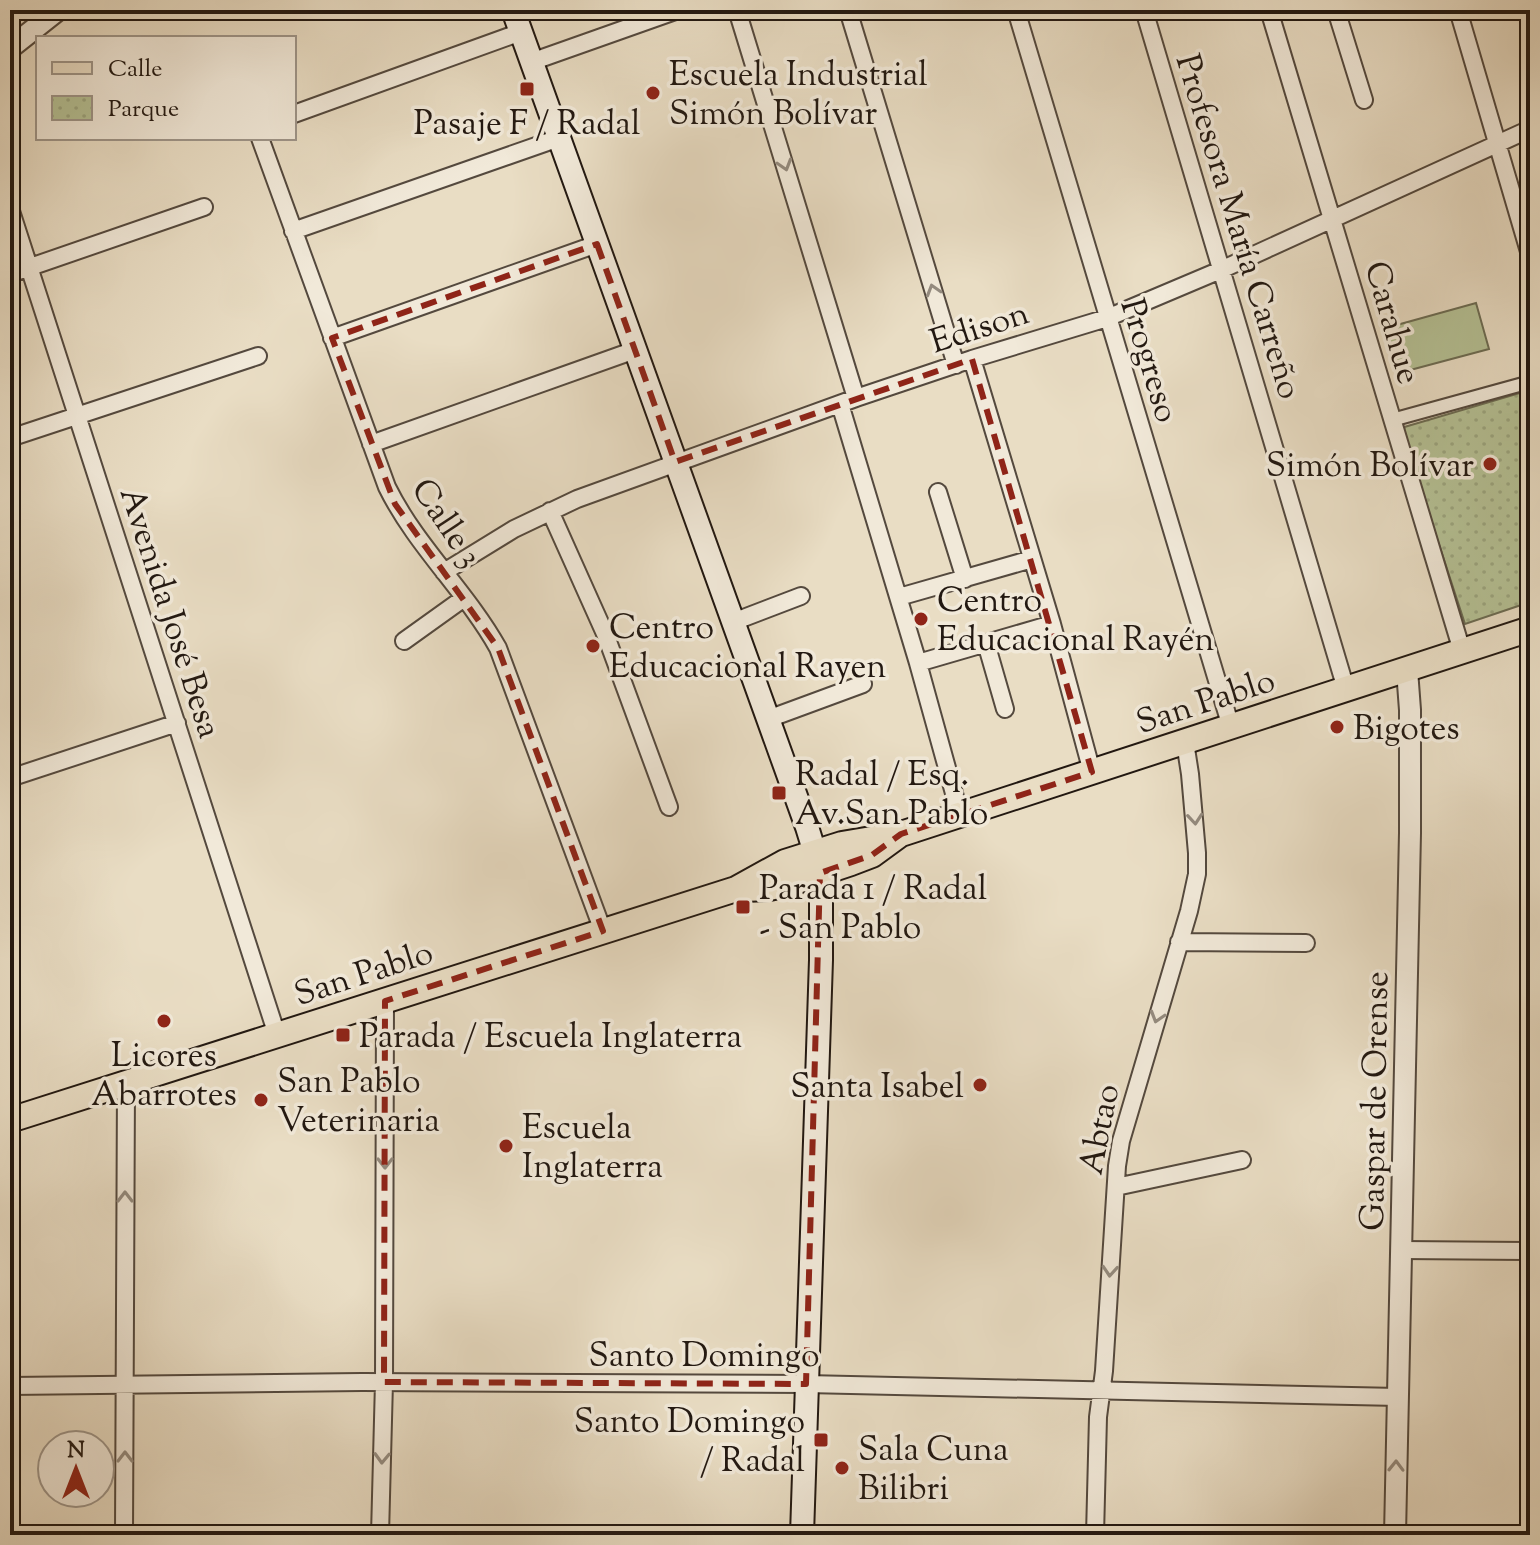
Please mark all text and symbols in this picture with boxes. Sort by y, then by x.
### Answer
legend [36,36,296,140]
street label: Profesora María Carreño [1161,49,1312,405]
place label: Escuela Industrial Simón Bolívar [669,52,928,140]
text: Calle [108,53,162,87]
marker: Pasaje F / Radal [518,80,536,98]
marker: Escuela Industrial Simón Bolívar [644,84,662,102]
text: Parque [108,93,179,127]
place label: Pasaje F / Radal [413,101,641,150]
one-way arrow [776,157,792,171]
street label: Carahue [1350,256,1431,390]
one-way arrow [926,284,942,297]
street label: Edison [924,290,1036,368]
street label: Progreso [1106,293,1190,429]
place label: Simón Bolívar [1266,443,1474,492]
marker: Simón Bolívar [1481,455,1499,473]
street label: Calle 3 [397,470,493,578]
street label: Avenida José Besa [105,481,232,745]
place label: Centro Educacional Rayén [937,578,1214,666]
place label: Centro Educacional Rayen [609,605,886,693]
marker: Centro Educacional Rayén [912,610,930,628]
marker: Centro Educacional Rayen [584,637,602,655]
street label: San Pablo [1130,658,1282,749]
place label: Bigotes [1353,706,1460,755]
marker: Bigotes [1328,718,1346,736]
place label: Radal / Esq. Av.San Pablo [795,752,988,840]
marker: Radal / Esq. Av.San Pablo [770,784,788,802]
one-way arrow [1186,813,1203,826]
place label: Parada 1 / Radal - San Pablo [759,866,987,954]
marker: Parada 1 / Radal - San Pablo [734,898,752,916]
street label: San Pablo [288,930,440,1021]
street label: Gaspar de Orense [1350,971,1403,1231]
one-way arrow [1150,1009,1166,1023]
marker: Licores Abarrotes [155,1012,173,1030]
place label: Parada / Escuela Inglaterra [359,1014,742,1063]
marker: Parada / Escuela Inglaterra [334,1026,352,1044]
place label: Licores Abarrotes [91,1033,237,1121]
place label: San Pablo Veterinaria [277,1059,440,1147]
place label: Santa Isabel [790,1064,964,1113]
marker: Santa Isabel [971,1076,989,1094]
street label: Abtao [1069,1080,1134,1179]
marker: San Pablo Veterinaria [252,1091,270,1109]
place label: Escuela Inglaterra [522,1105,663,1193]
marker: Escuela Inglaterra [497,1137,515,1155]
one-way arrow [376,1157,394,1170]
one-way arrow [116,1190,134,1203]
one-way arrow [1102,1265,1119,1278]
street label: Santo Domingo [588,1333,820,1382]
place label: Santo Domingo / Radal [574,1399,805,1487]
place label: Sala Cuna Bilibri [858,1427,1009,1515]
north arrow [36,1429,116,1509]
marker: Santo Domingo / Radal [812,1431,830,1449]
text: N [67,1436,85,1468]
one-way arrow [116,1450,134,1463]
one-way arrow [374,1452,391,1465]
marker: Sala Cuna Bilibri [833,1459,851,1477]
one-way arrow [1388,1459,1405,1472]

